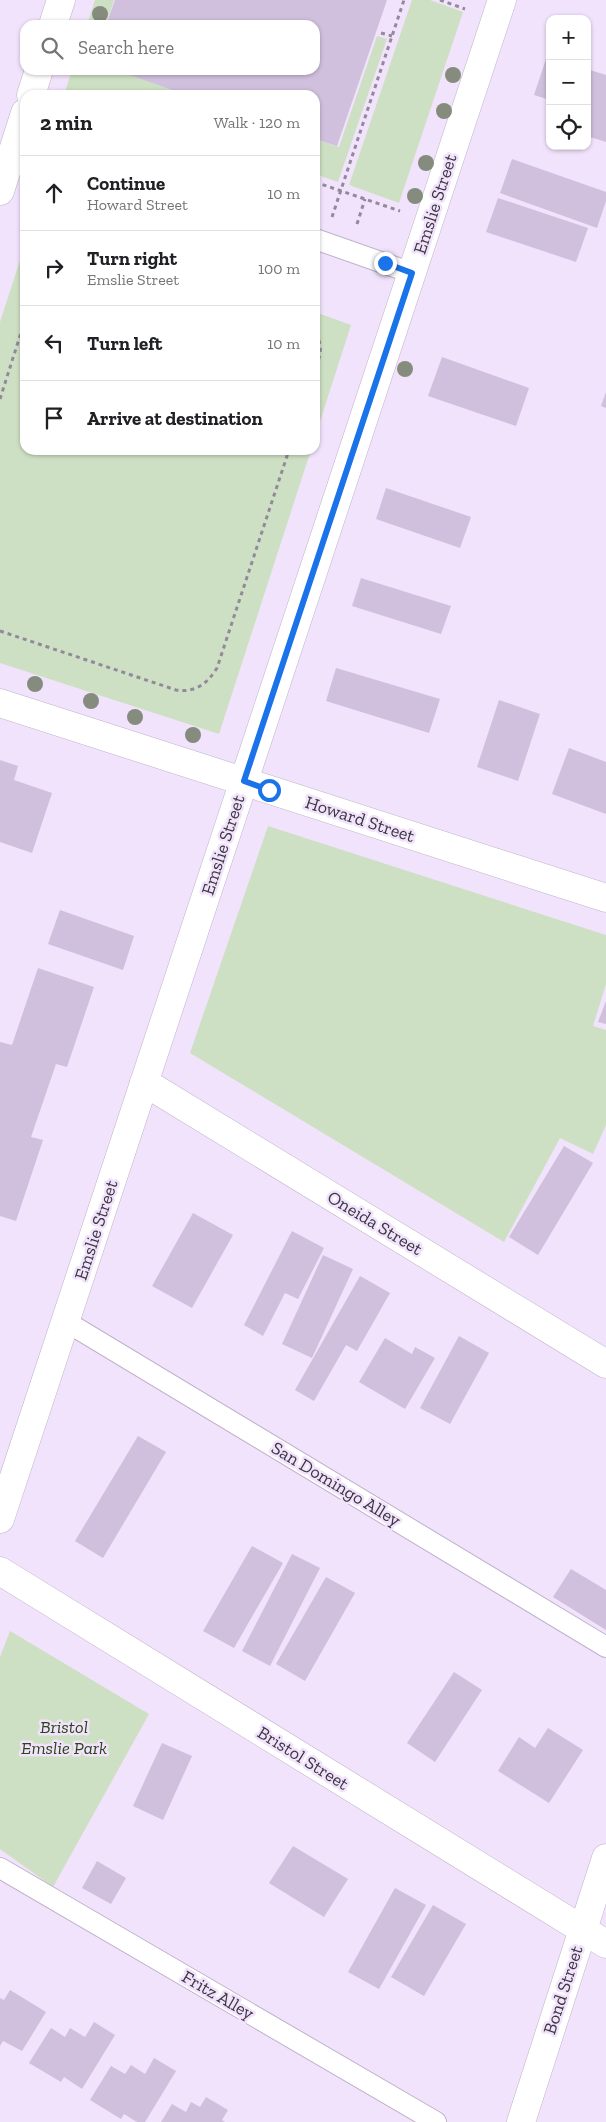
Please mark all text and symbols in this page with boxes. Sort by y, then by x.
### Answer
map controls [546,15,591,150]
button: + [546,15,591,60]
search box [20,20,320,75]
icon: search [38,34,66,62]
text: Search here [78,36,174,59]
button: − [546,60,591,105]
button: locate [546,105,591,150]
text: 2 min [40,110,92,135]
text: Walk · 120 m [214,113,300,132]
street label: Emslie Street [408,151,462,257]
text: Continue [87,172,165,195]
icon: ahead [40,179,68,207]
text: 10 m [267,184,300,203]
text: Howard Street [87,195,188,214]
text: Turn right [87,247,177,270]
route end [374,252,397,275]
icon: right [40,254,68,282]
text: 100 m [258,259,300,278]
text: Emslie Street [87,270,179,289]
icon: left [40,329,68,357]
text: Turn left [87,332,162,355]
text: 10 m [267,334,300,353]
icon: arrive [40,404,68,432]
text: Arrive at destination [87,407,263,430]
route start [258,779,281,802]
street label: Howard Street [303,791,418,847]
street label: Emslie Street [196,792,250,898]
street label: Emslie Street [69,1177,123,1283]
street label: Oneida Street [323,1186,427,1260]
street label: San Domingo Alley [267,1437,405,1532]
park label: Bristol Emslie Park [21,1716,107,1759]
street label: Bristol Street [253,1721,353,1795]
street label: Bond Street [538,1943,588,2037]
street label: Fritz Alley [178,1966,259,2025]

